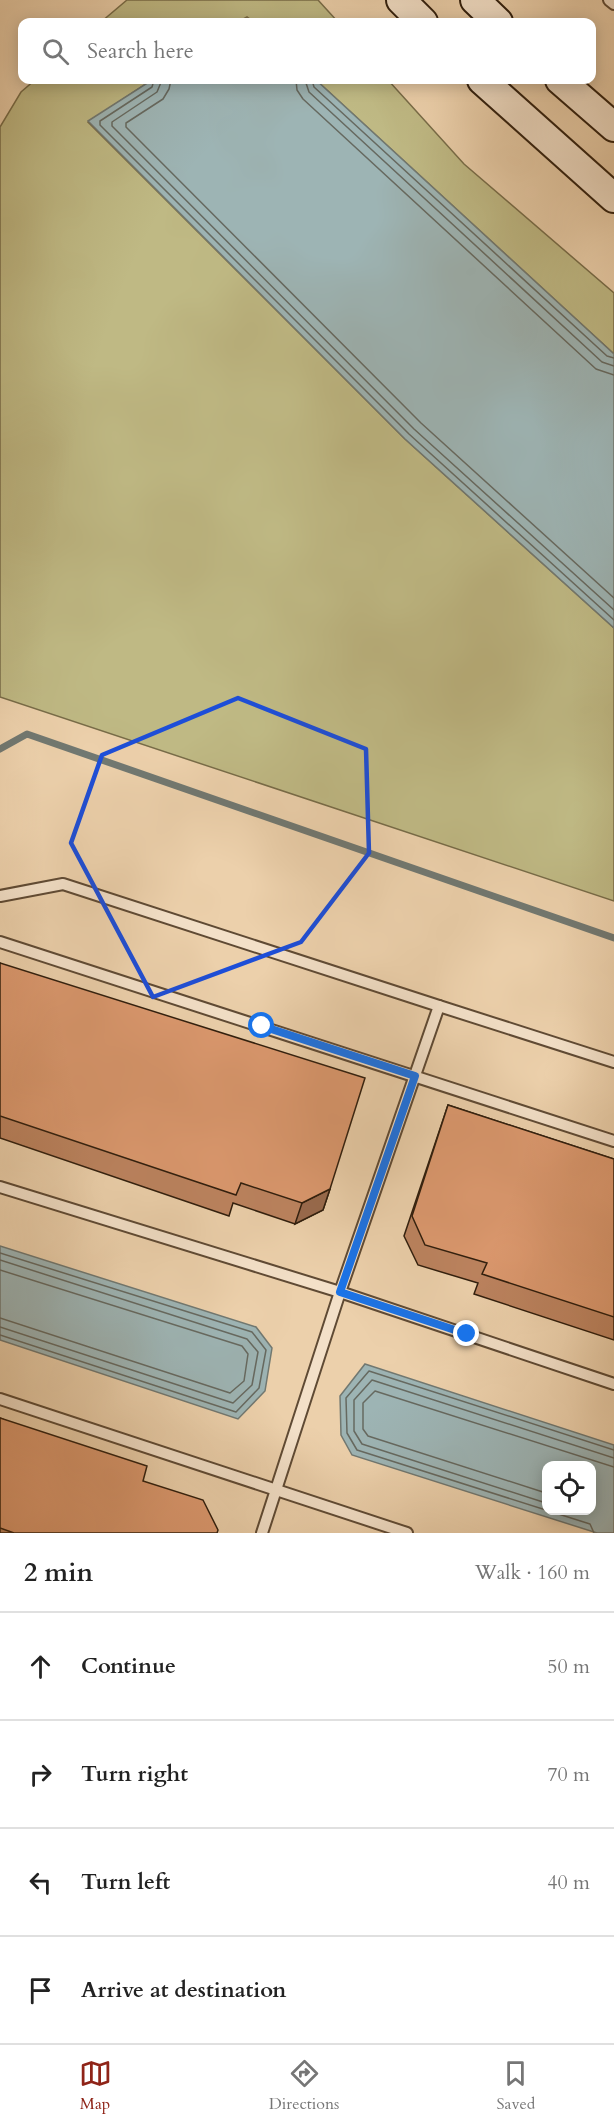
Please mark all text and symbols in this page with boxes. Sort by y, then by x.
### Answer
search box [18,18,596,84]
icon: search [39,35,72,68]
text: Search here [87,36,194,66]
route start [248,1012,274,1038]
route end [453,1320,479,1346]
map controls [542,1461,596,1515]
button: locate [542,1461,596,1515]
text: 2 min [24,1555,93,1590]
text: Walk · 160 m [475,1559,590,1586]
icon: ahead [24,1650,57,1683]
text: Continue [81,1651,176,1681]
text: 50 m [547,1653,590,1680]
icon: right [24,1758,57,1791]
text: Turn right [81,1759,188,1789]
text: 70 m [547,1761,590,1788]
icon: left [24,1866,57,1899]
text: Turn left [81,1867,170,1897]
text: 40 m [547,1869,590,1896]
icon: arrive [24,1974,57,2007]
text: Arrive at destination [81,1975,286,2005]
tab: Map [79,2057,112,2115]
tab: Directions [269,2057,339,2115]
tab: Saved [497,2057,535,2115]

